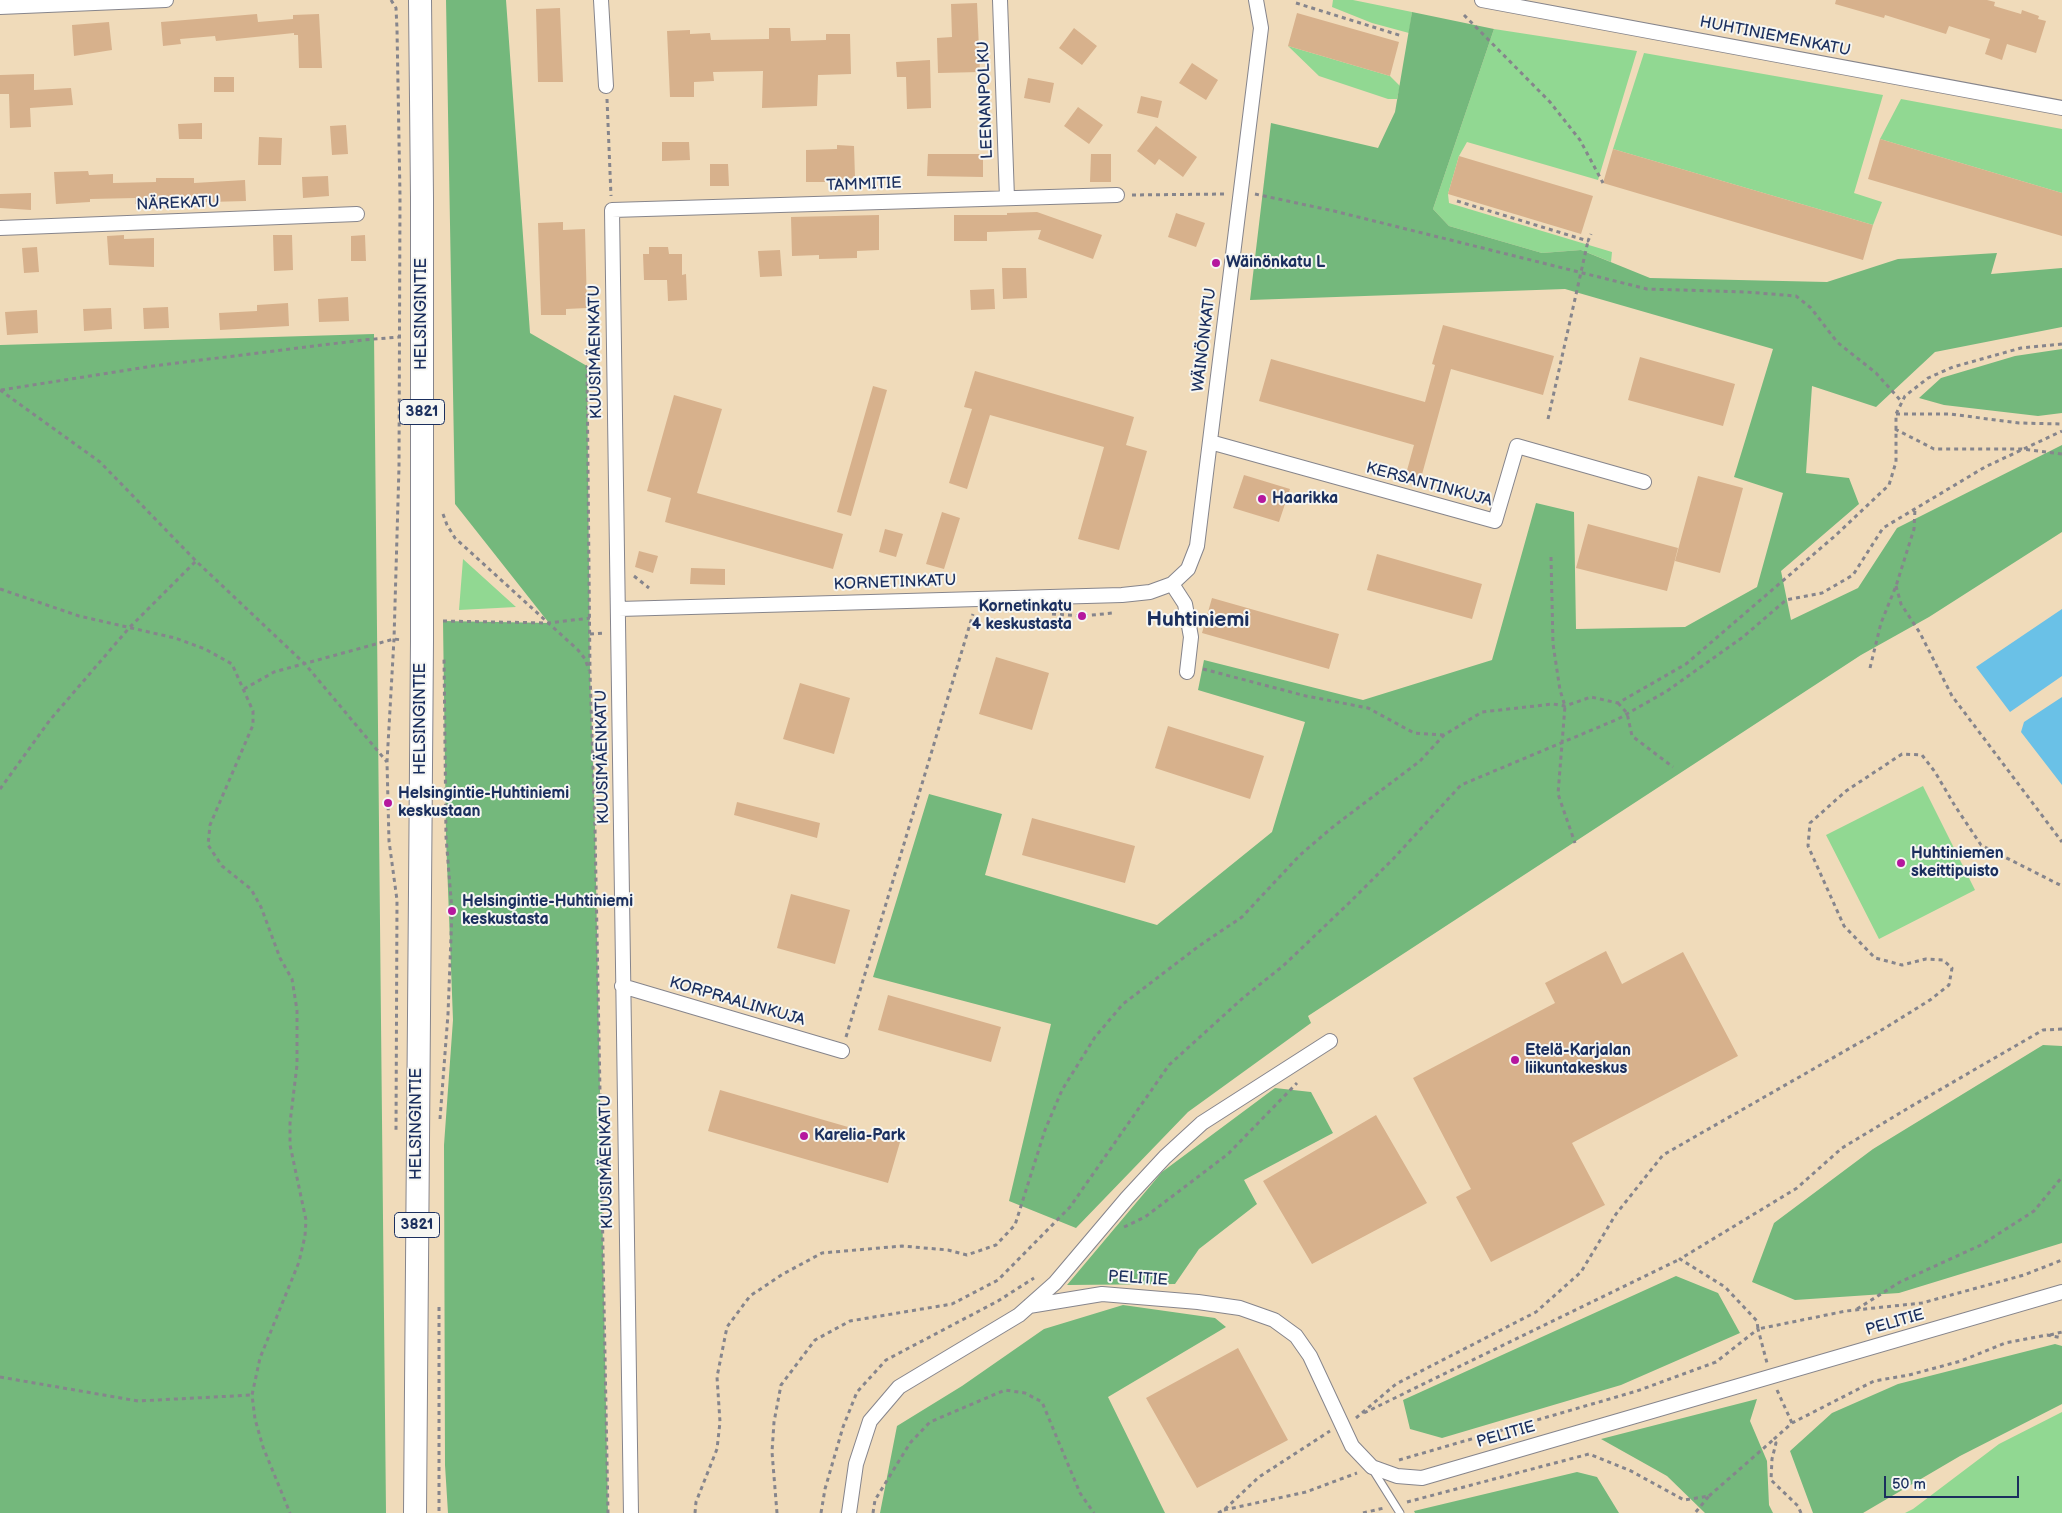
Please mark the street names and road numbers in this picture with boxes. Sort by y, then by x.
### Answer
street label: HUHTINIEMENKATU [1698,13,1852,61]
street label: LEENANPOLKU [974,41,998,159]
street label: TAMMITIE [826,174,902,196]
street label: NÄREKATU [136,193,220,215]
street label: HELSINGINTIE [412,258,432,370]
street label: KUUSIMÄENKATU [585,285,607,419]
street label: WÄINÖNKATU [1189,287,1221,393]
road number: 3821 [400,400,444,424]
street label: KERSANTINKUJA [1364,459,1494,511]
street label: KORNETINKATU [833,571,957,595]
street label: HELSINGINTIE [411,663,431,775]
street label: KUUSIMÄENKATU [592,690,614,824]
street label: KORPRAALINKUJA [667,973,807,1031]
street label: HELSINGINTIE [407,1068,427,1180]
street label: KUUSIMÄENKATU [596,1095,618,1229]
road number: 3821 [394,1212,440,1238]
street label: PELITIE [1107,1267,1169,1291]
street label: PELITIE [1864,1306,1926,1340]
street label: PELITIE [1475,1418,1537,1452]

